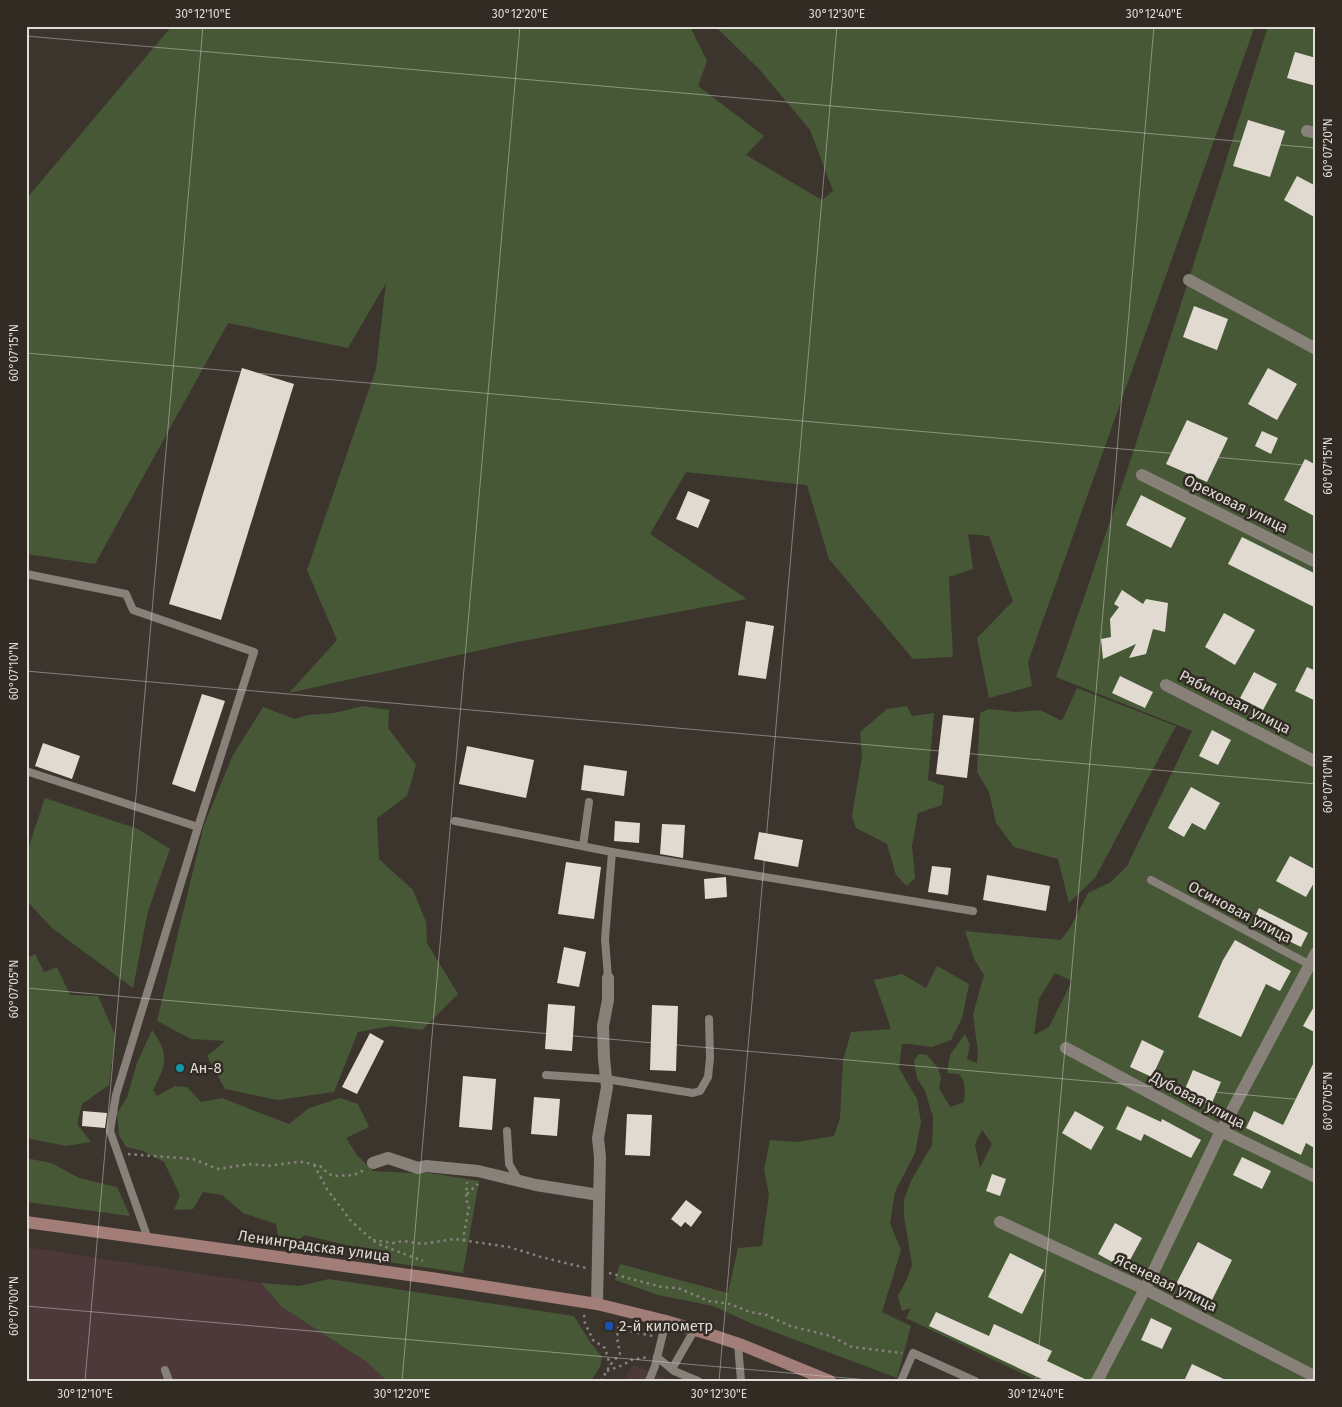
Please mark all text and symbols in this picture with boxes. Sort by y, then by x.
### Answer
text: 30°12'10"E [175,7,231,21]
text: 30°12'20"E [492,7,548,21]
text: 30°12'30"E [809,7,865,21]
text: 30°12'40"E [1126,7,1182,21]
text: 60°07'20"N [1321,118,1335,178]
text: 60°07'15"N [7,324,21,382]
text: 60°07'15"N [1321,437,1335,495]
street label: Ореховая улица [1181,471,1291,537]
text: 60°07'10"N [7,642,21,700]
street label: Рябиновая улица [1176,666,1294,738]
text: 60°07'10"N [1321,755,1335,813]
street label: Осиновая улица [1185,877,1295,947]
text: 60°07'05"N [7,959,21,1019]
place label: Ан-8 [190,1059,222,1077]
marker: Ан-8 [174,1062,186,1074]
street label: Дубовая улица [1147,1067,1248,1132]
text: 60°07'05"N [1321,1071,1335,1131]
street label: Ленинградская улица [237,1226,391,1266]
street label: Ясеневая улица [1112,1250,1220,1316]
text: 60°07'00"N [7,1276,21,1336]
place label: 2-й километр [619,1317,713,1335]
marker: 2-й километр [603,1320,615,1332]
text: 30°12'10"E [57,1387,113,1401]
text: 30°12'20"E [374,1387,430,1401]
text: 30°12'30"E [691,1387,747,1401]
text: 30°12'40"E [1008,1387,1064,1401]

